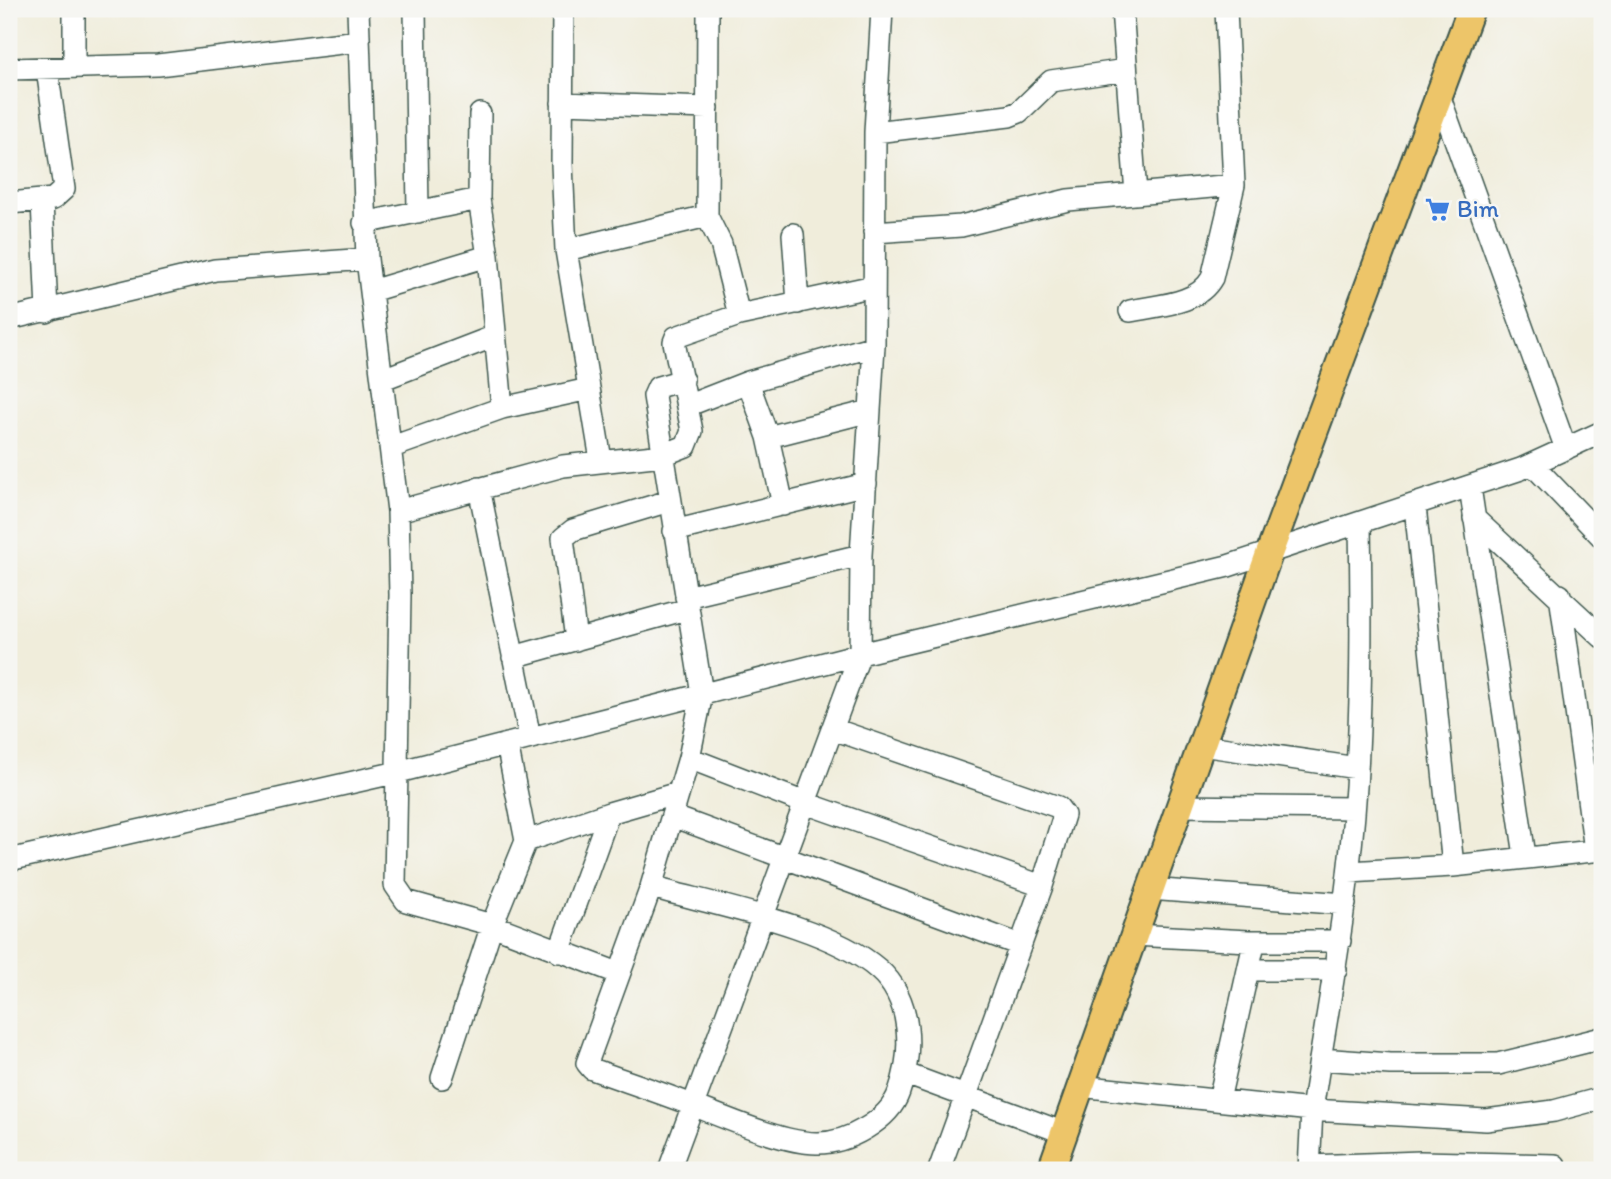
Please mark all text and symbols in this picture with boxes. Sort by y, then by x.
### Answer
place label: Bim [1457,194,1499,223]
supermarket icon: Bim [1423,195,1451,223]

